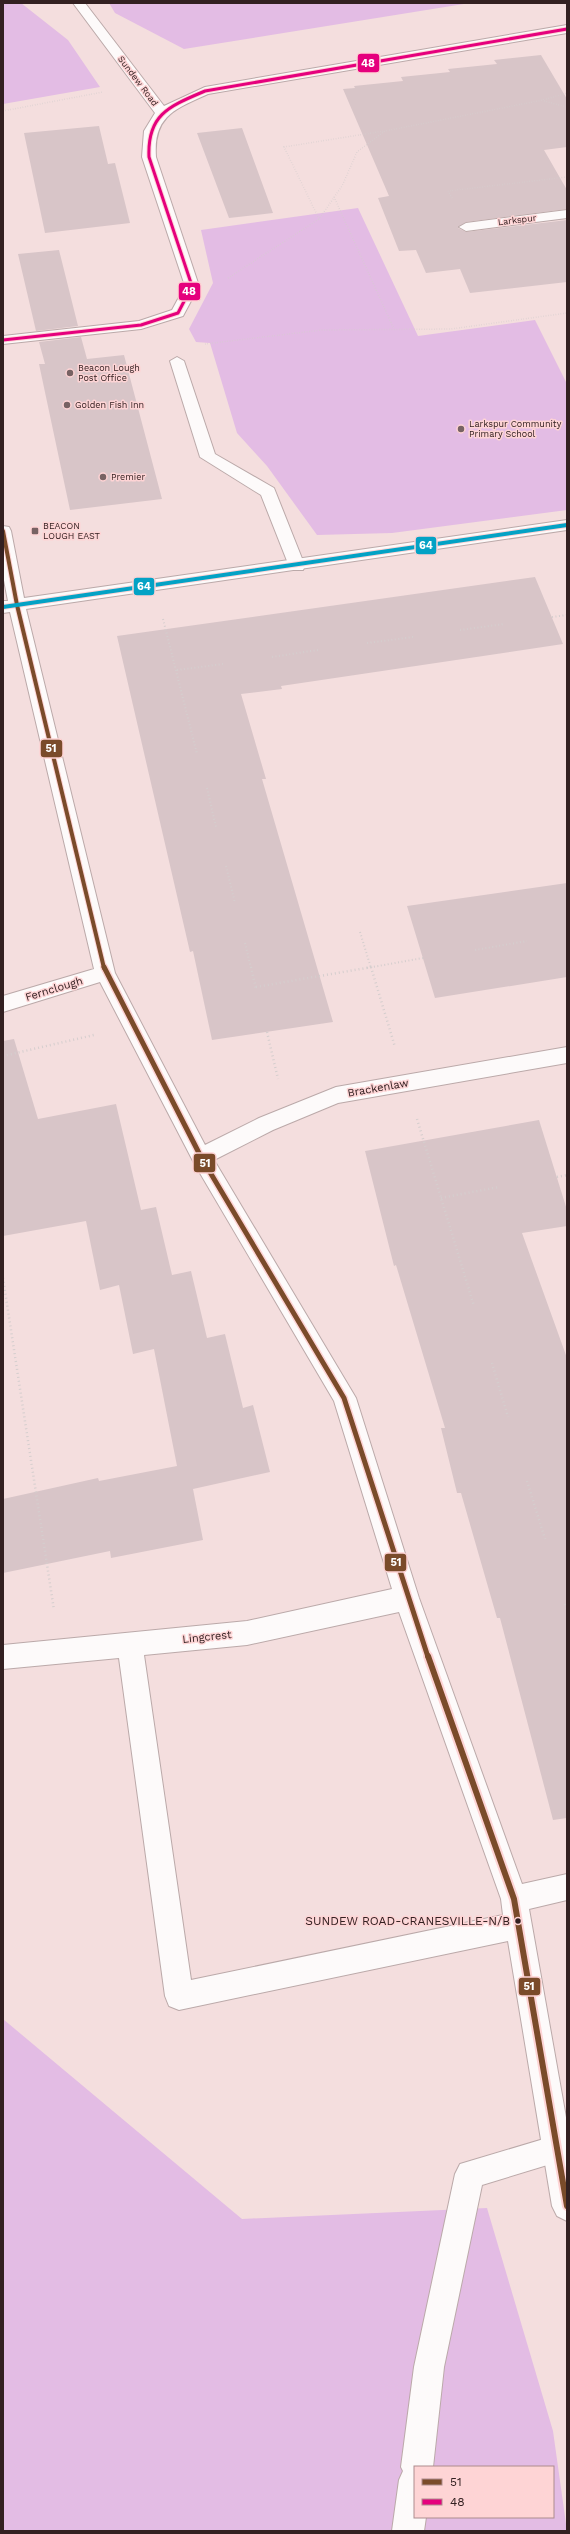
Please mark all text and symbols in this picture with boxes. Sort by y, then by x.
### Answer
line badge: 48 [357,53,380,73]
street label: Sundew Road [116,54,160,108]
text: 48 [361,57,375,70]
street label: Larkspur [497,213,537,227]
line badge: 48 [178,282,201,301]
text: 48 [182,285,196,298]
place label: Beacon Lough Post Office [78,363,140,383]
marker: Beacon Lough Post Office [65,368,75,378]
marker: Golden Fish Inn [62,400,72,410]
place label: Golden Fish Inn [75,400,144,410]
place label: Larkspur Community Primary School [469,419,562,439]
marker: Larkspur Community Primary School [456,424,466,434]
marker: Premier [98,472,108,482]
place label: Premier [111,472,145,482]
place label: BEACON LOUGH EAST [43,521,101,541]
marker: BEACON LOUGH EAST [30,526,40,536]
line badge: 64 [415,536,437,555]
text: 64 [419,539,433,552]
line badge: 64 [133,577,155,596]
text: 64 [137,580,151,593]
line badge: 51 [40,739,63,758]
text: 51 [45,742,57,755]
street label: Fernclough [24,974,84,1004]
street label: Brackenlaw [346,1076,410,1100]
line badge: 51 [193,1153,216,1173]
text: 51 [199,1157,211,1170]
line badge: 51 [384,1553,407,1572]
text: 51 [390,1556,402,1569]
street label: Lingcrest [182,1628,233,1646]
place label: SUNDEW ROAD-CRANESVILLE-N/B [305,1914,510,1928]
marker: SUNDEW ROAD-CRANESVILLE-N/B [513,1916,523,1926]
line badge: 51 [518,1977,541,1996]
text: 51 [523,1980,535,1993]
legend [414,2466,554,2518]
text: 51 [450,2475,462,2489]
text: 48 [450,2495,465,2509]

